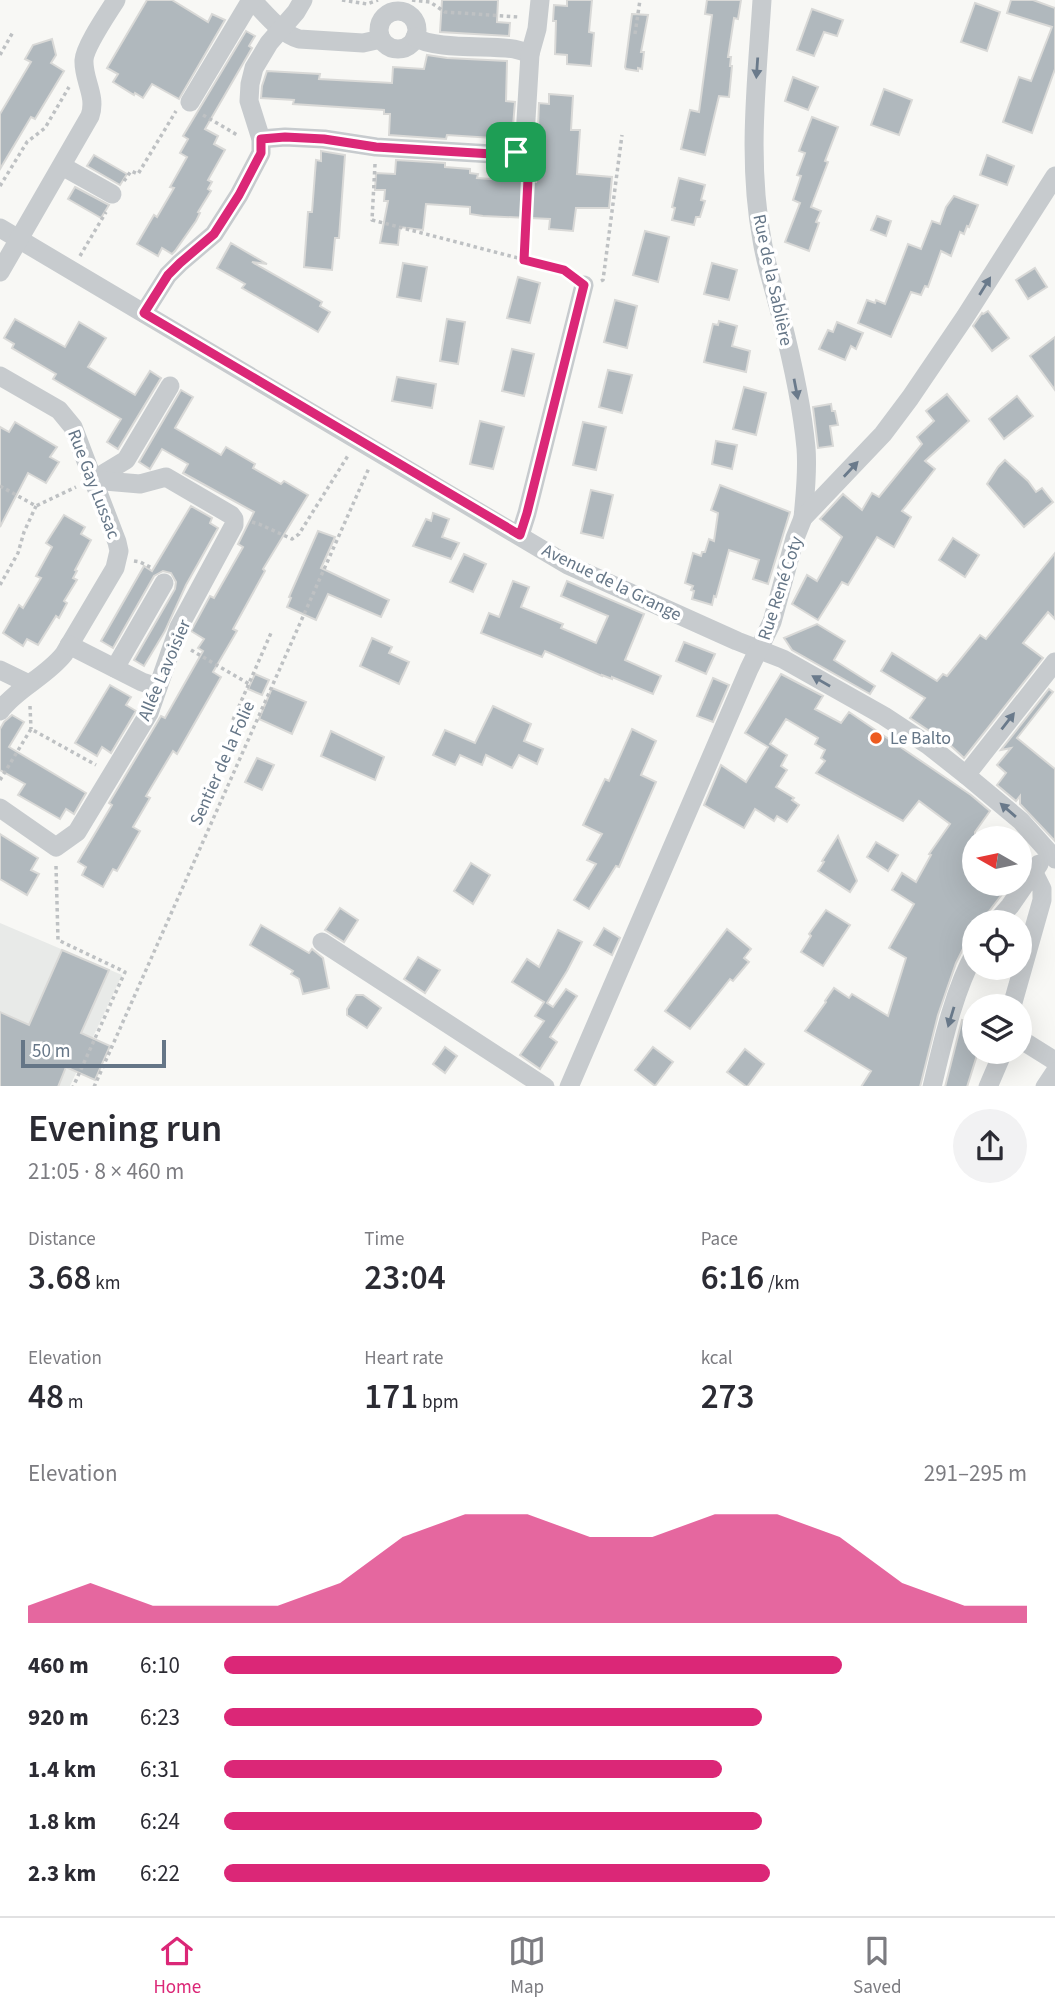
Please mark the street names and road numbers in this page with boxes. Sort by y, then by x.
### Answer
street label: Rue de la Sablière [746,212,799,348]
street label: Rue Gay Lussac [61,426,126,543]
street label: Rue René Coty [752,532,809,643]
street label: Avenue de la Grange [538,538,686,627]
street label: Allée Lavoisier [132,615,197,725]
street label: Sentier de la Folie [184,697,261,829]

